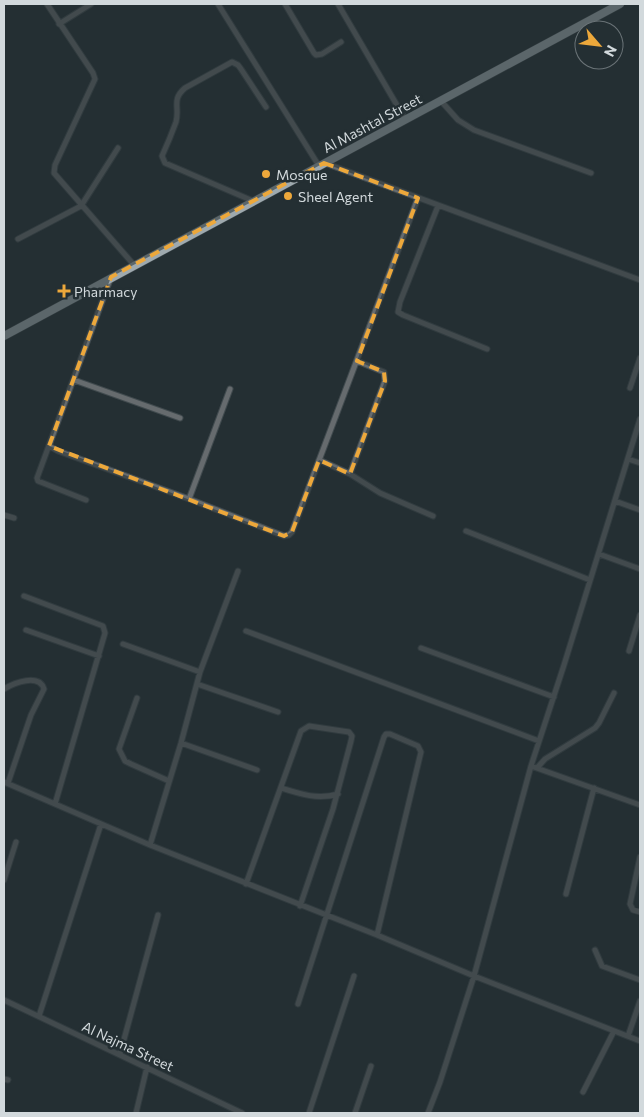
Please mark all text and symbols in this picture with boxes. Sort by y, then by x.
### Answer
north arrow [574,20,624,70]
text: N [601,43,621,60]
street label: Al Mashtal Street [320,90,425,156]
place label: Mosque [276,166,327,183]
marker: Mosque [260,168,272,180]
place label: Sheel Agent [298,188,373,205]
marker: Sheel Agent [282,190,294,202]
place label: Pharmacy [74,283,137,300]
marker: Pharmacy [58,285,70,297]
street label: Al Najma Street [79,1017,177,1075]

